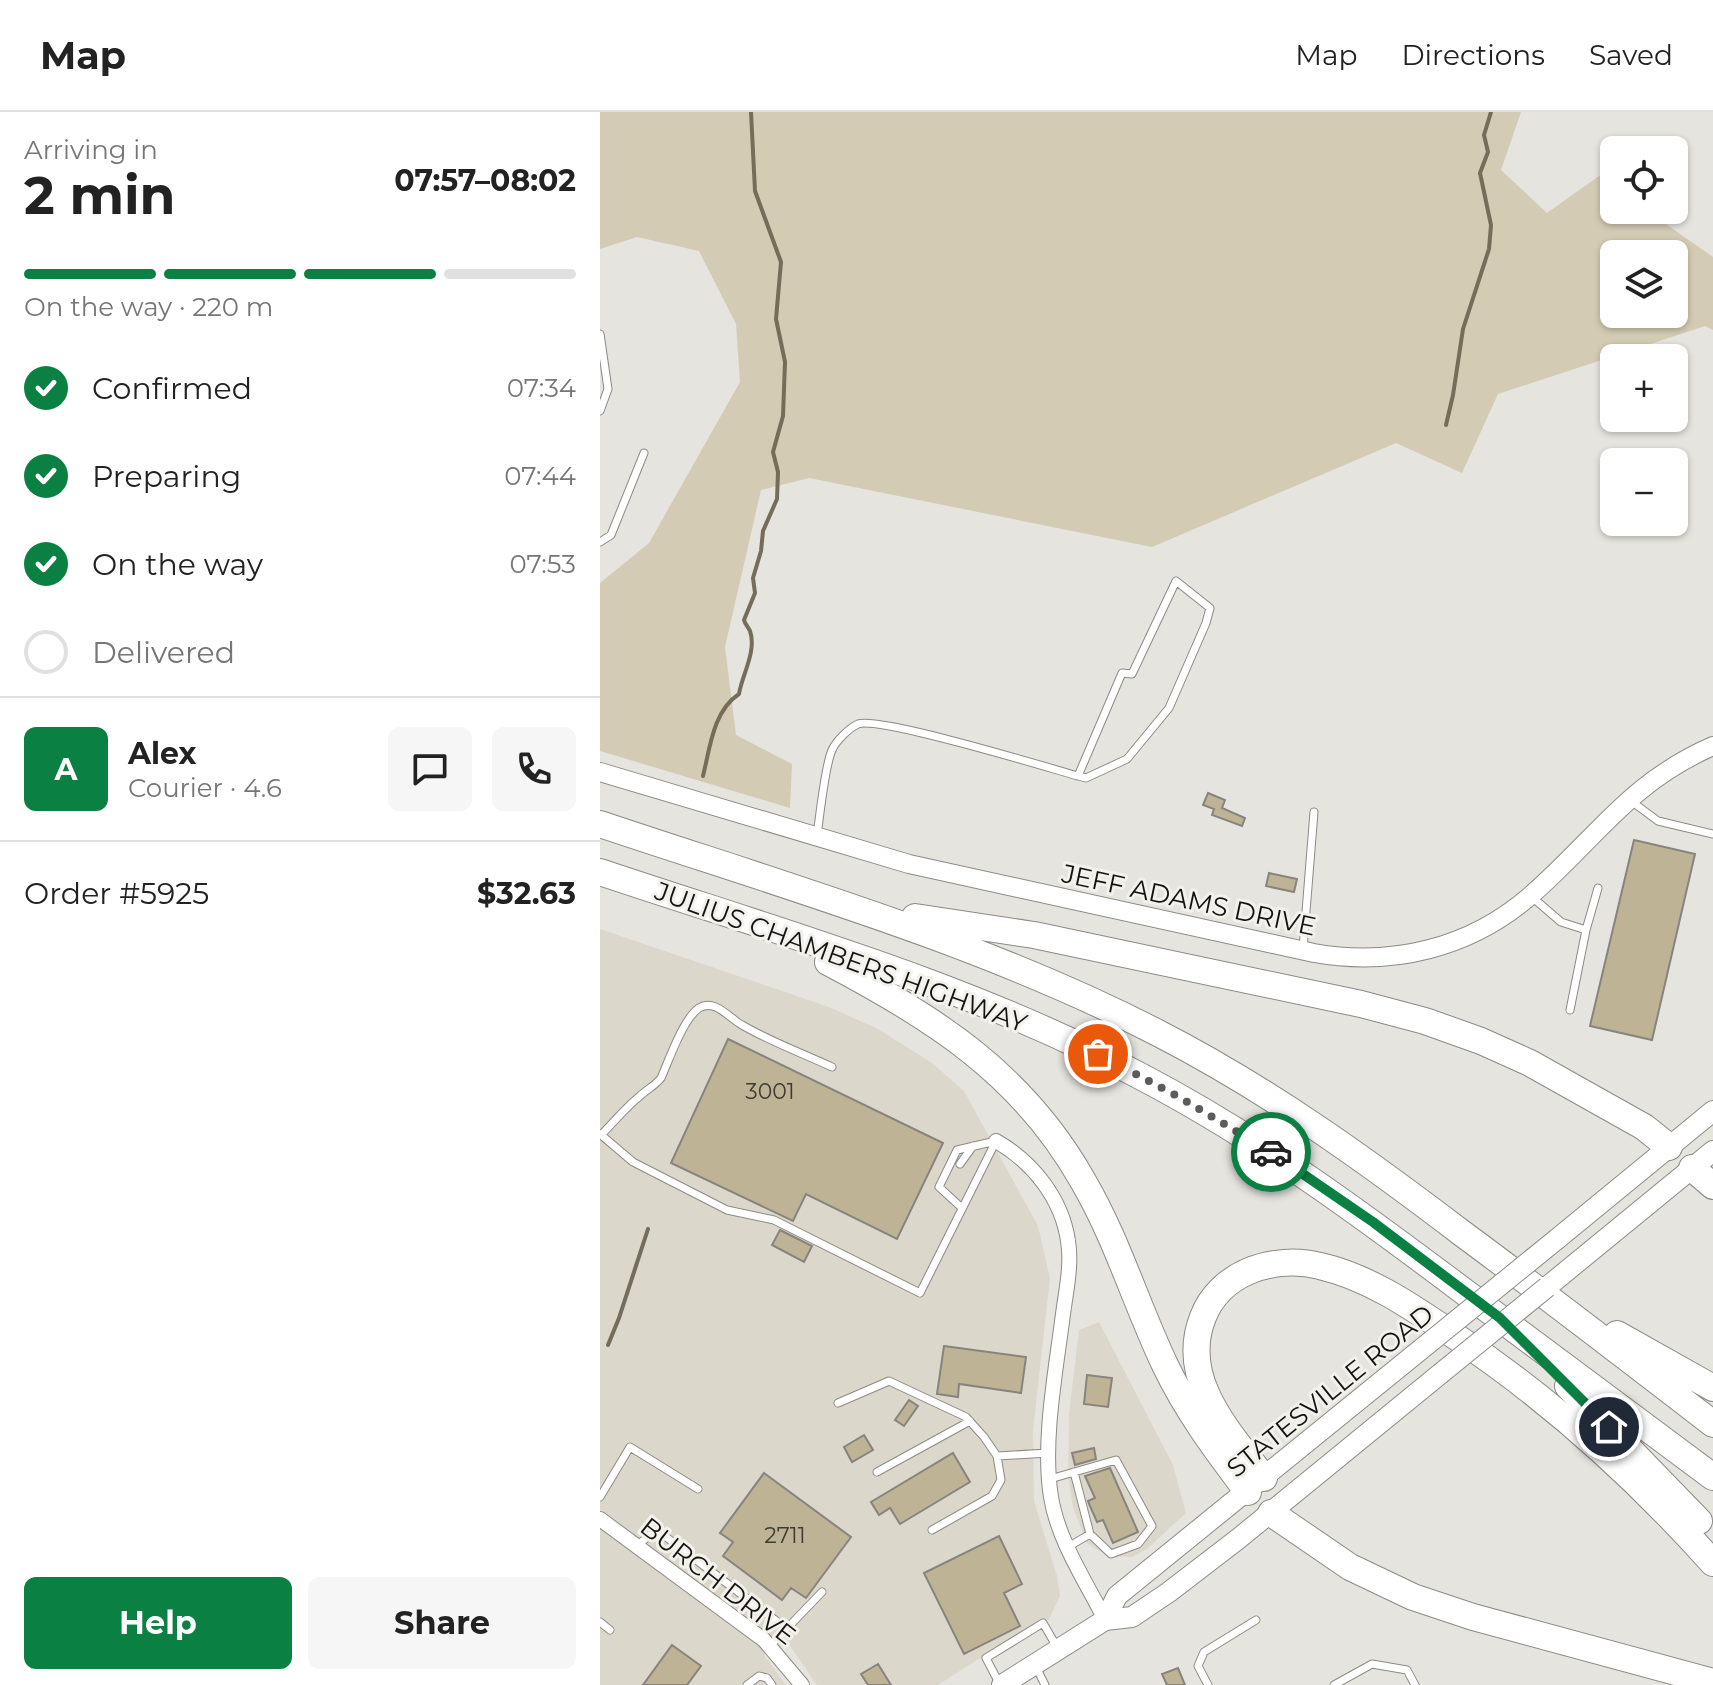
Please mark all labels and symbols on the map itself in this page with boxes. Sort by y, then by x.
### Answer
street label: JEFF ADAMS DRIVE [1058,857,1319,943]
street label: JULIUS CHAMBERS HIGHWAY [650,874,1032,1040]
pin [1064,1020,1132,1088]
house number: 3001 [745,1078,795,1105]
courier [1231,1112,1311,1192]
street label: STATESVILLE ROAD [1220,1298,1440,1484]
pin [1575,1393,1643,1461]
street label: BURCH DRIVE [634,1510,802,1652]
house number: 2711 [764,1522,806,1549]

